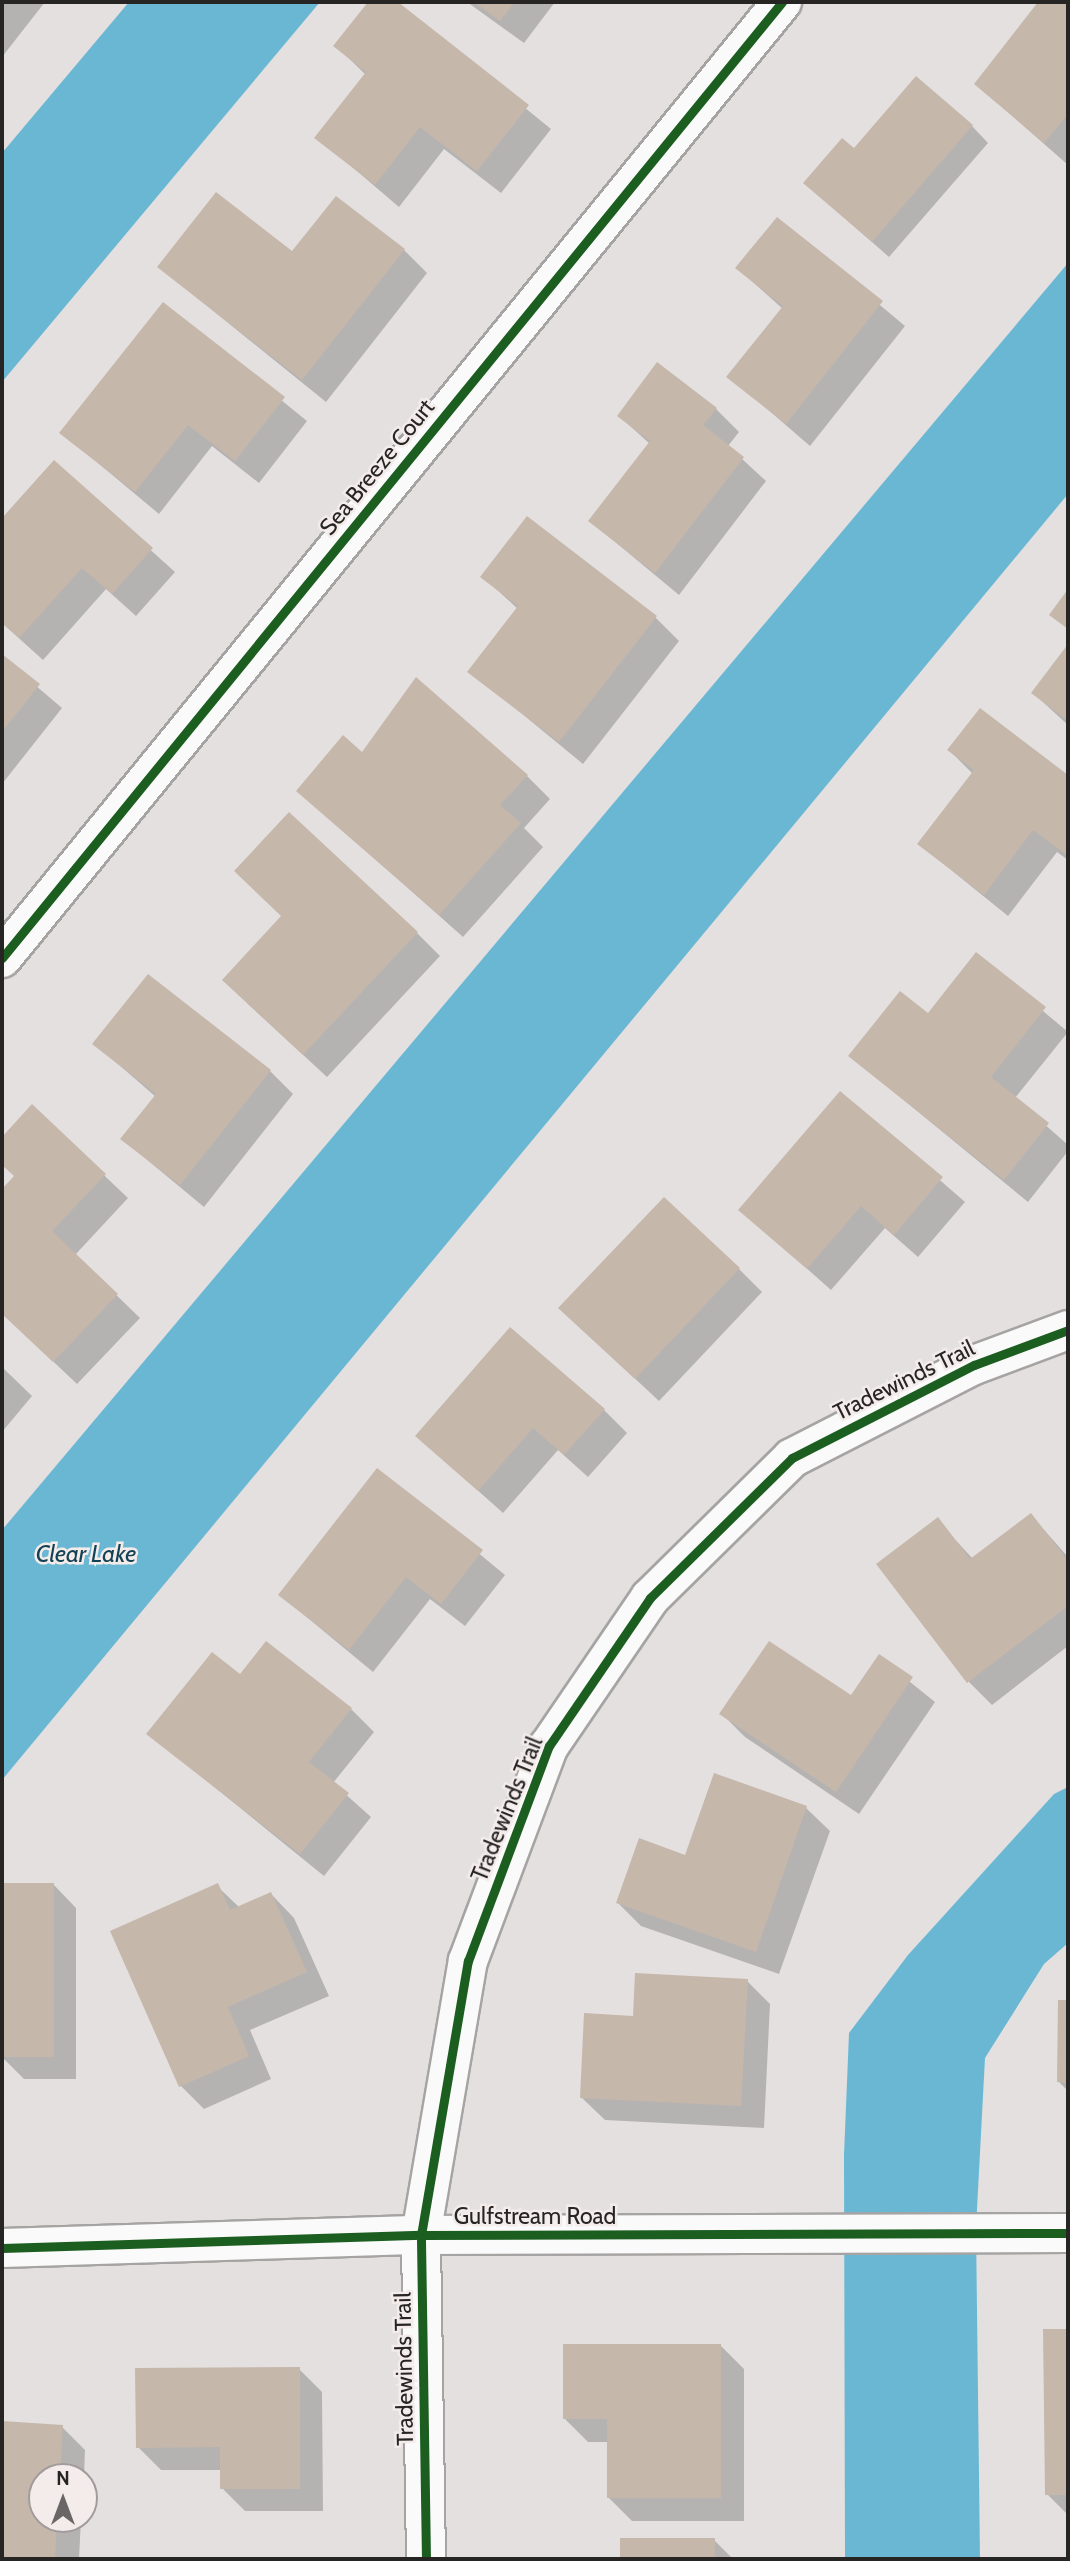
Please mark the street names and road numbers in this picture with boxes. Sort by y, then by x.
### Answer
street label: Sea Breeze Court [314,394,440,540]
street label: Tradewinds Trail [829,1334,979,1426]
street label: Tradewinds Trail [465,1733,549,1885]
street label: Gulfstream Road [454,2202,616,2230]
street label: Tradewinds Trail [389,2292,419,2446]

